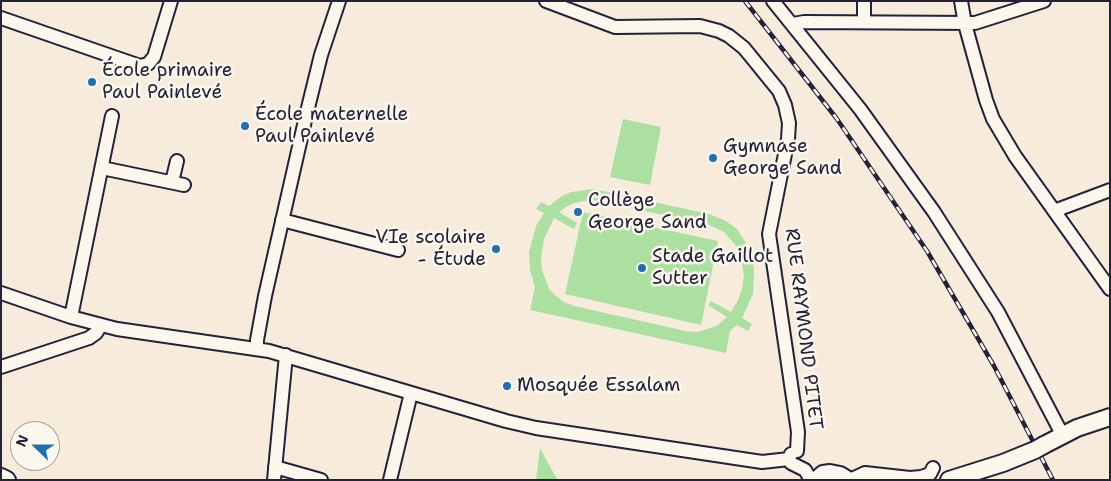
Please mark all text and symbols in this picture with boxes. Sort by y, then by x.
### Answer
place label: École primaire Paul Painlevé [102,60,233,104]
marker: École primaire Paul Painlevé [86,76,98,88]
place label: École maternelle Paul Painlevé [255,104,408,148]
marker: École maternelle Paul Painlevé [239,120,251,132]
place label: Gymnase George Sand [723,136,842,180]
marker: Gymnase George Sand [707,152,719,164]
place label: Collège George Sand [588,190,707,234]
marker: Collège George Sand [572,206,584,218]
place label: VIe scolaire - Étude [375,227,486,271]
street label: RUE RAYMOND PITET [779,227,827,431]
marker: VIe scolaire - Étude [490,243,502,255]
place label: Stade Gaillot Sutter [652,246,773,290]
marker: Stade Gaillot Sutter [636,262,648,274]
place label: Mosquée Essalam [517,375,680,397]
marker: Mosquée Essalam [501,380,513,392]
north arrow [10,421,60,471]
text: N [12,432,32,449]

